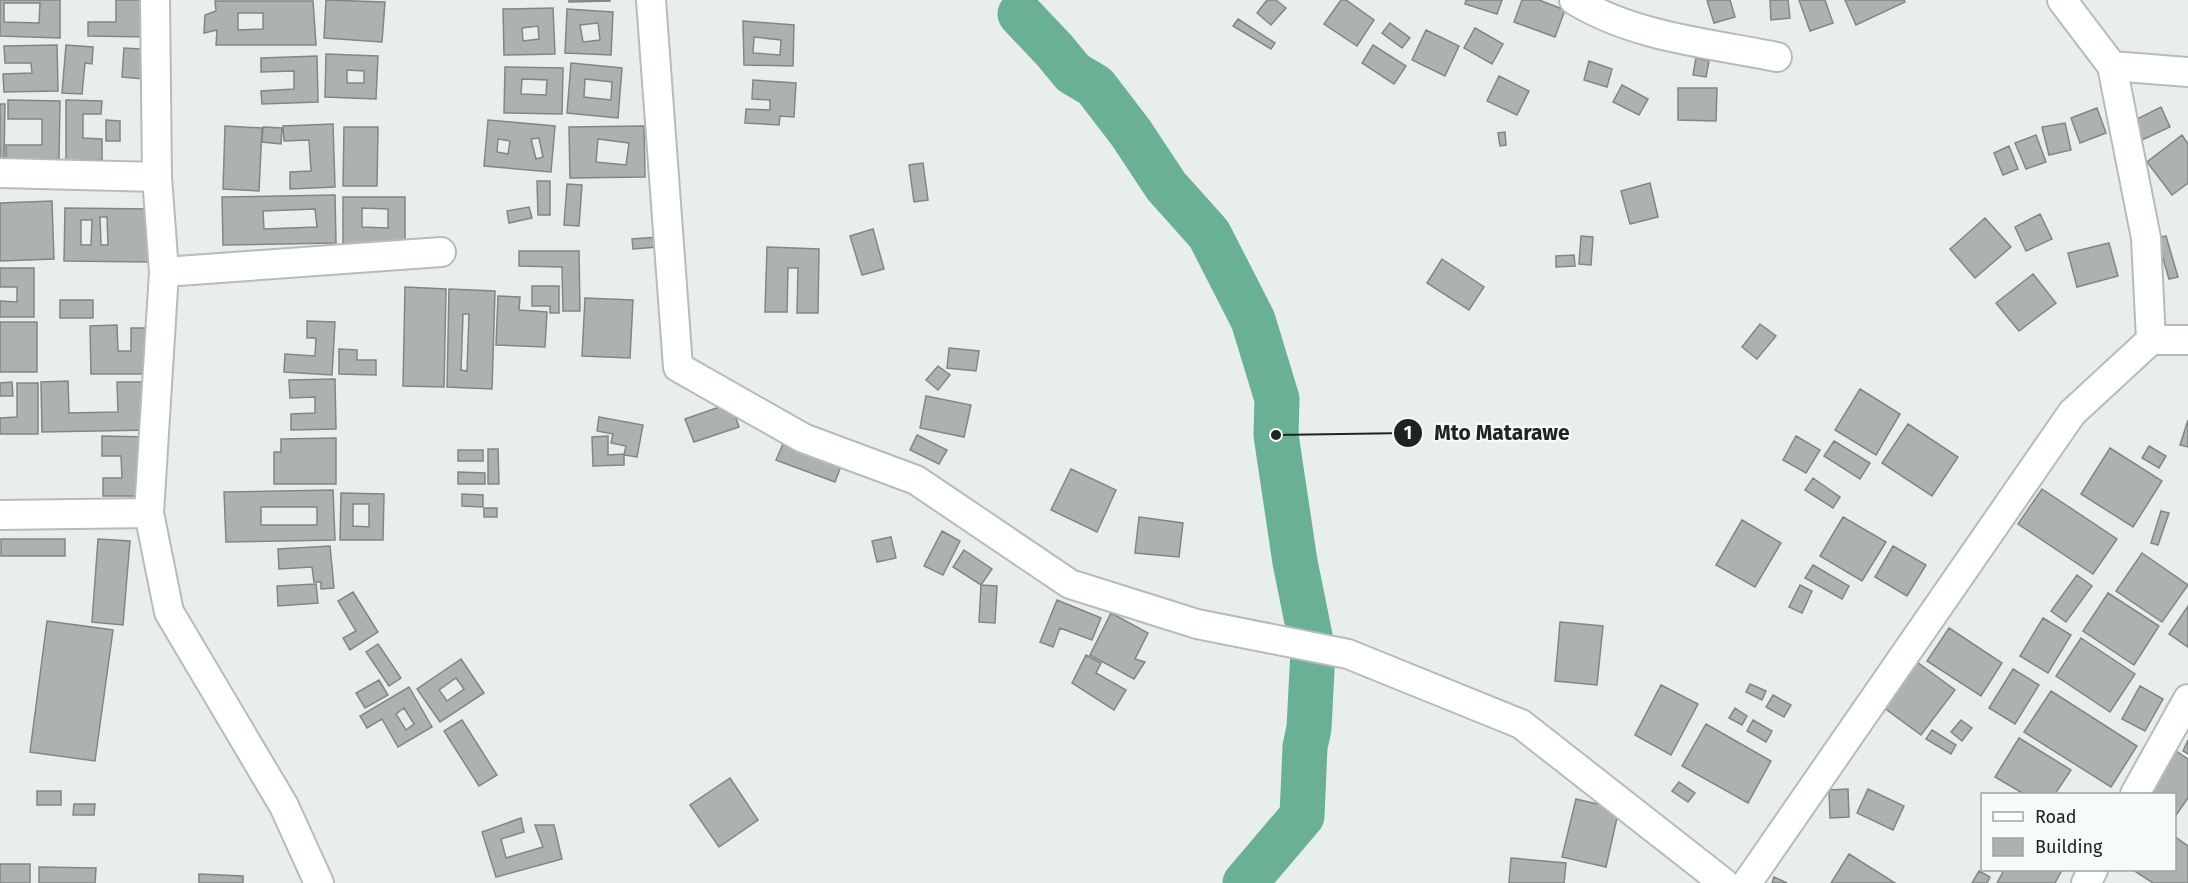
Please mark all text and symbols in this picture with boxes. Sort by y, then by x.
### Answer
callout: Mto Matarawe [1393,413,1582,452]
text: Mto Matarawe [1434,420,1570,446]
text: 1 [1404,422,1412,444]
legend [1981,793,2176,871]
text: Road [2035,806,2077,828]
text: Building [2035,836,2103,858]

